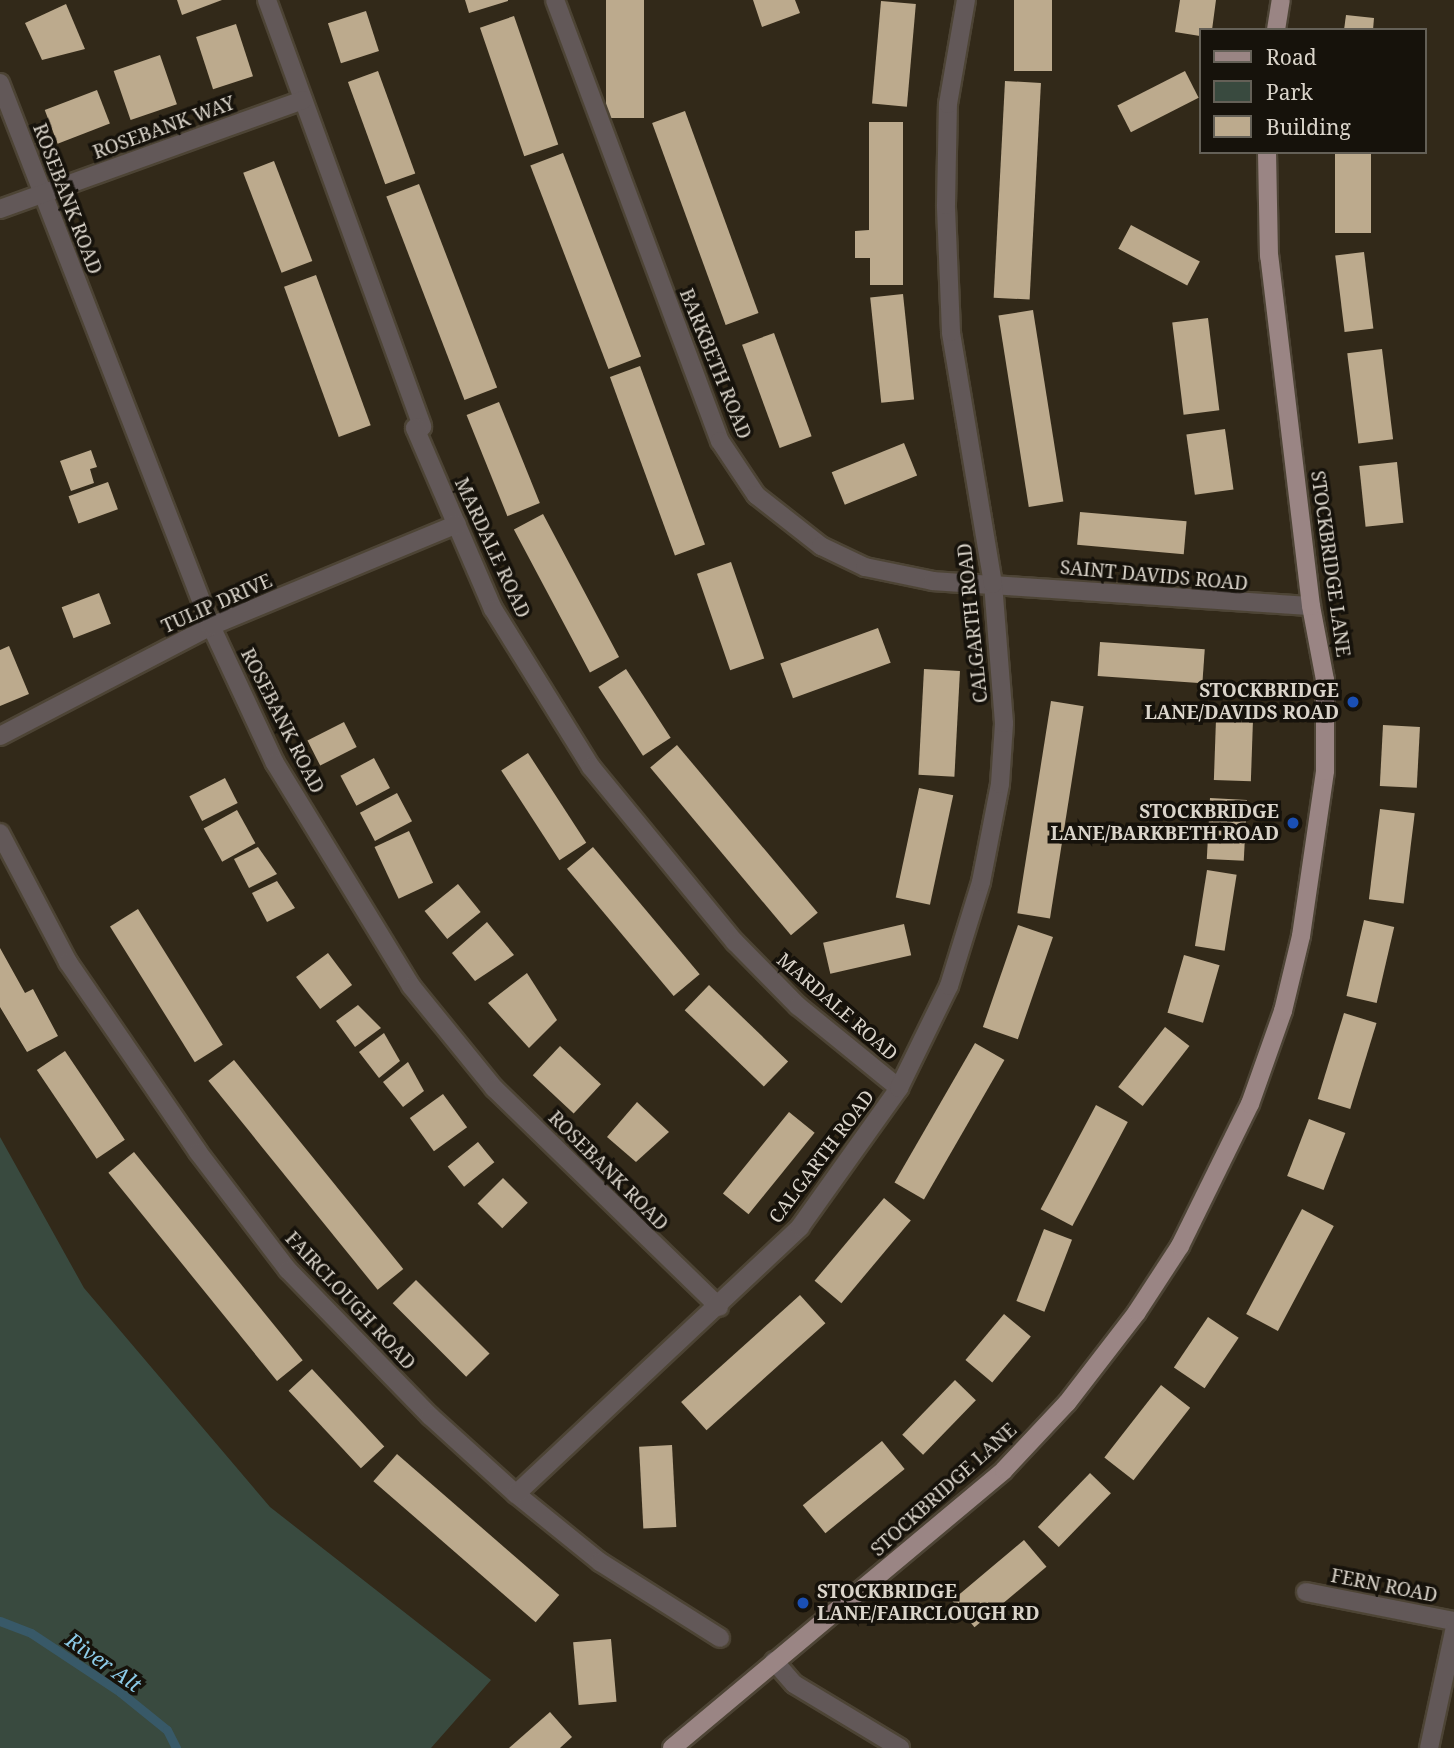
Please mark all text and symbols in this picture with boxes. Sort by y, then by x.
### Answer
legend [1198,28,1426,154]
text: Road [1266,43,1317,71]
text: Park [1266,78,1313,106]
street label: ROSEBANK WAY [90,92,238,164]
text: Building [1266,113,1351,141]
street label: ROSEBANK ROAD [28,120,106,278]
street label: BARKBETH ROAD [674,285,756,443]
street label: STOCKBRIDGE LANE [1306,469,1354,659]
street label: MARDALE ROAD [450,474,534,622]
street label: CALGARTH ROAD [953,542,993,704]
street label: SAINT DAVIDS ROAD [1059,556,1249,596]
street label: TULIP DRIVE [158,570,276,638]
street label: ROSEBANK ROAD [236,645,328,797]
place label: STOCKBRIDGE LANE/DAVIDS ROAD [1144,680,1339,724]
marker: STOCKBRIDGE LANE/DAVIDS ROAD [1345,694,1361,710]
place label: STOCKBRIDGE LANE/BARKBETH ROAD [1051,801,1279,845]
marker: STOCKBRIDGE LANE/BARKBETH ROAD [1285,815,1301,831]
street label: MARDALE ROAD [772,948,902,1066]
street label: CALGARTH ROAD [765,1086,879,1228]
street label: ROSEBANK ROAD [544,1107,672,1235]
street label: FAIRCLOUGH ROAD [280,1227,420,1375]
street label: STOCKBRIDGE LANE [867,1419,1021,1561]
street label: FERN ROAD [1329,1565,1439,1607]
place label: STOCKBRIDGE LANE/FAIRCLOUGH RD [817,1581,1040,1625]
marker: STOCKBRIDGE LANE/FAIRCLOUGH RD [795,1595,811,1611]
water label: River Alt [61,1627,147,1697]

